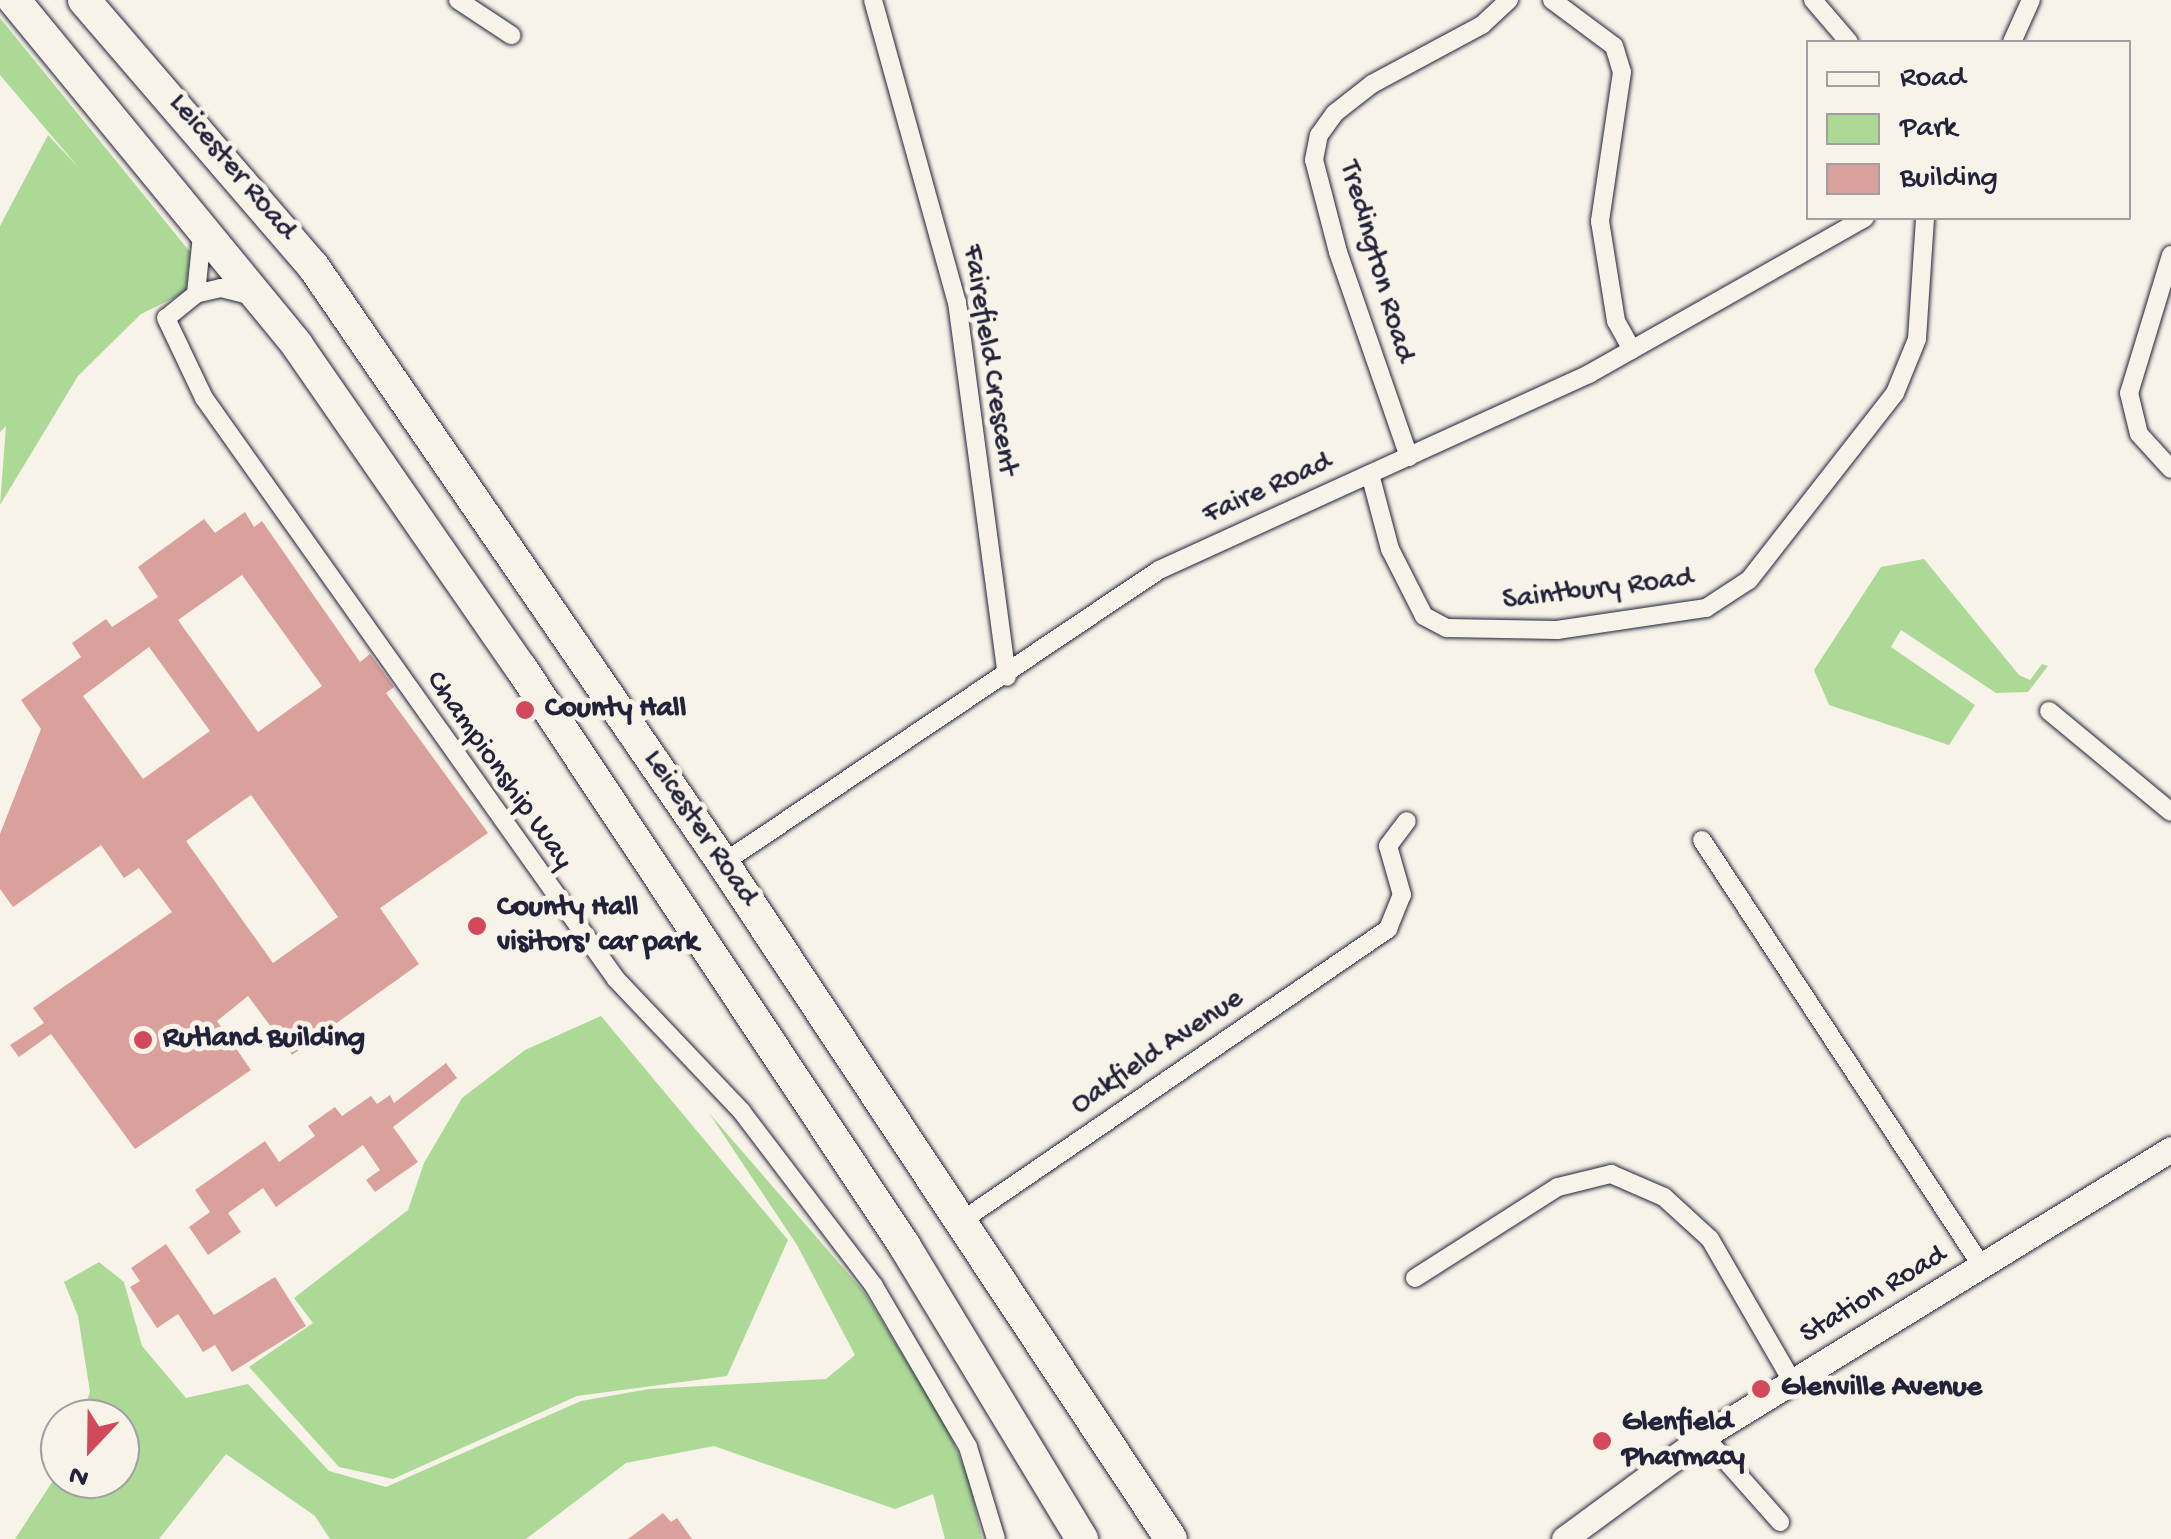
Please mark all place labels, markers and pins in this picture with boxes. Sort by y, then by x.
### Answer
place label: County Hall [545,692,686,728]
marker: County Hall [514,699,536,721]
place label: County Hall visitors' car park [497,891,698,962]
marker: County Hall visitors' car park [466,915,488,937]
place label: Rutland Building [163,1022,365,1058]
marker: Rutland Building [132,1029,154,1051]
place label: Glenville Avenue [1781,1371,1982,1407]
marker: Glenville Avenue [1750,1378,1772,1400]
place label: Glenfield Pharmacy [1622,1406,1745,1476]
marker: Glenfield Pharmacy [1591,1430,1613,1452]

